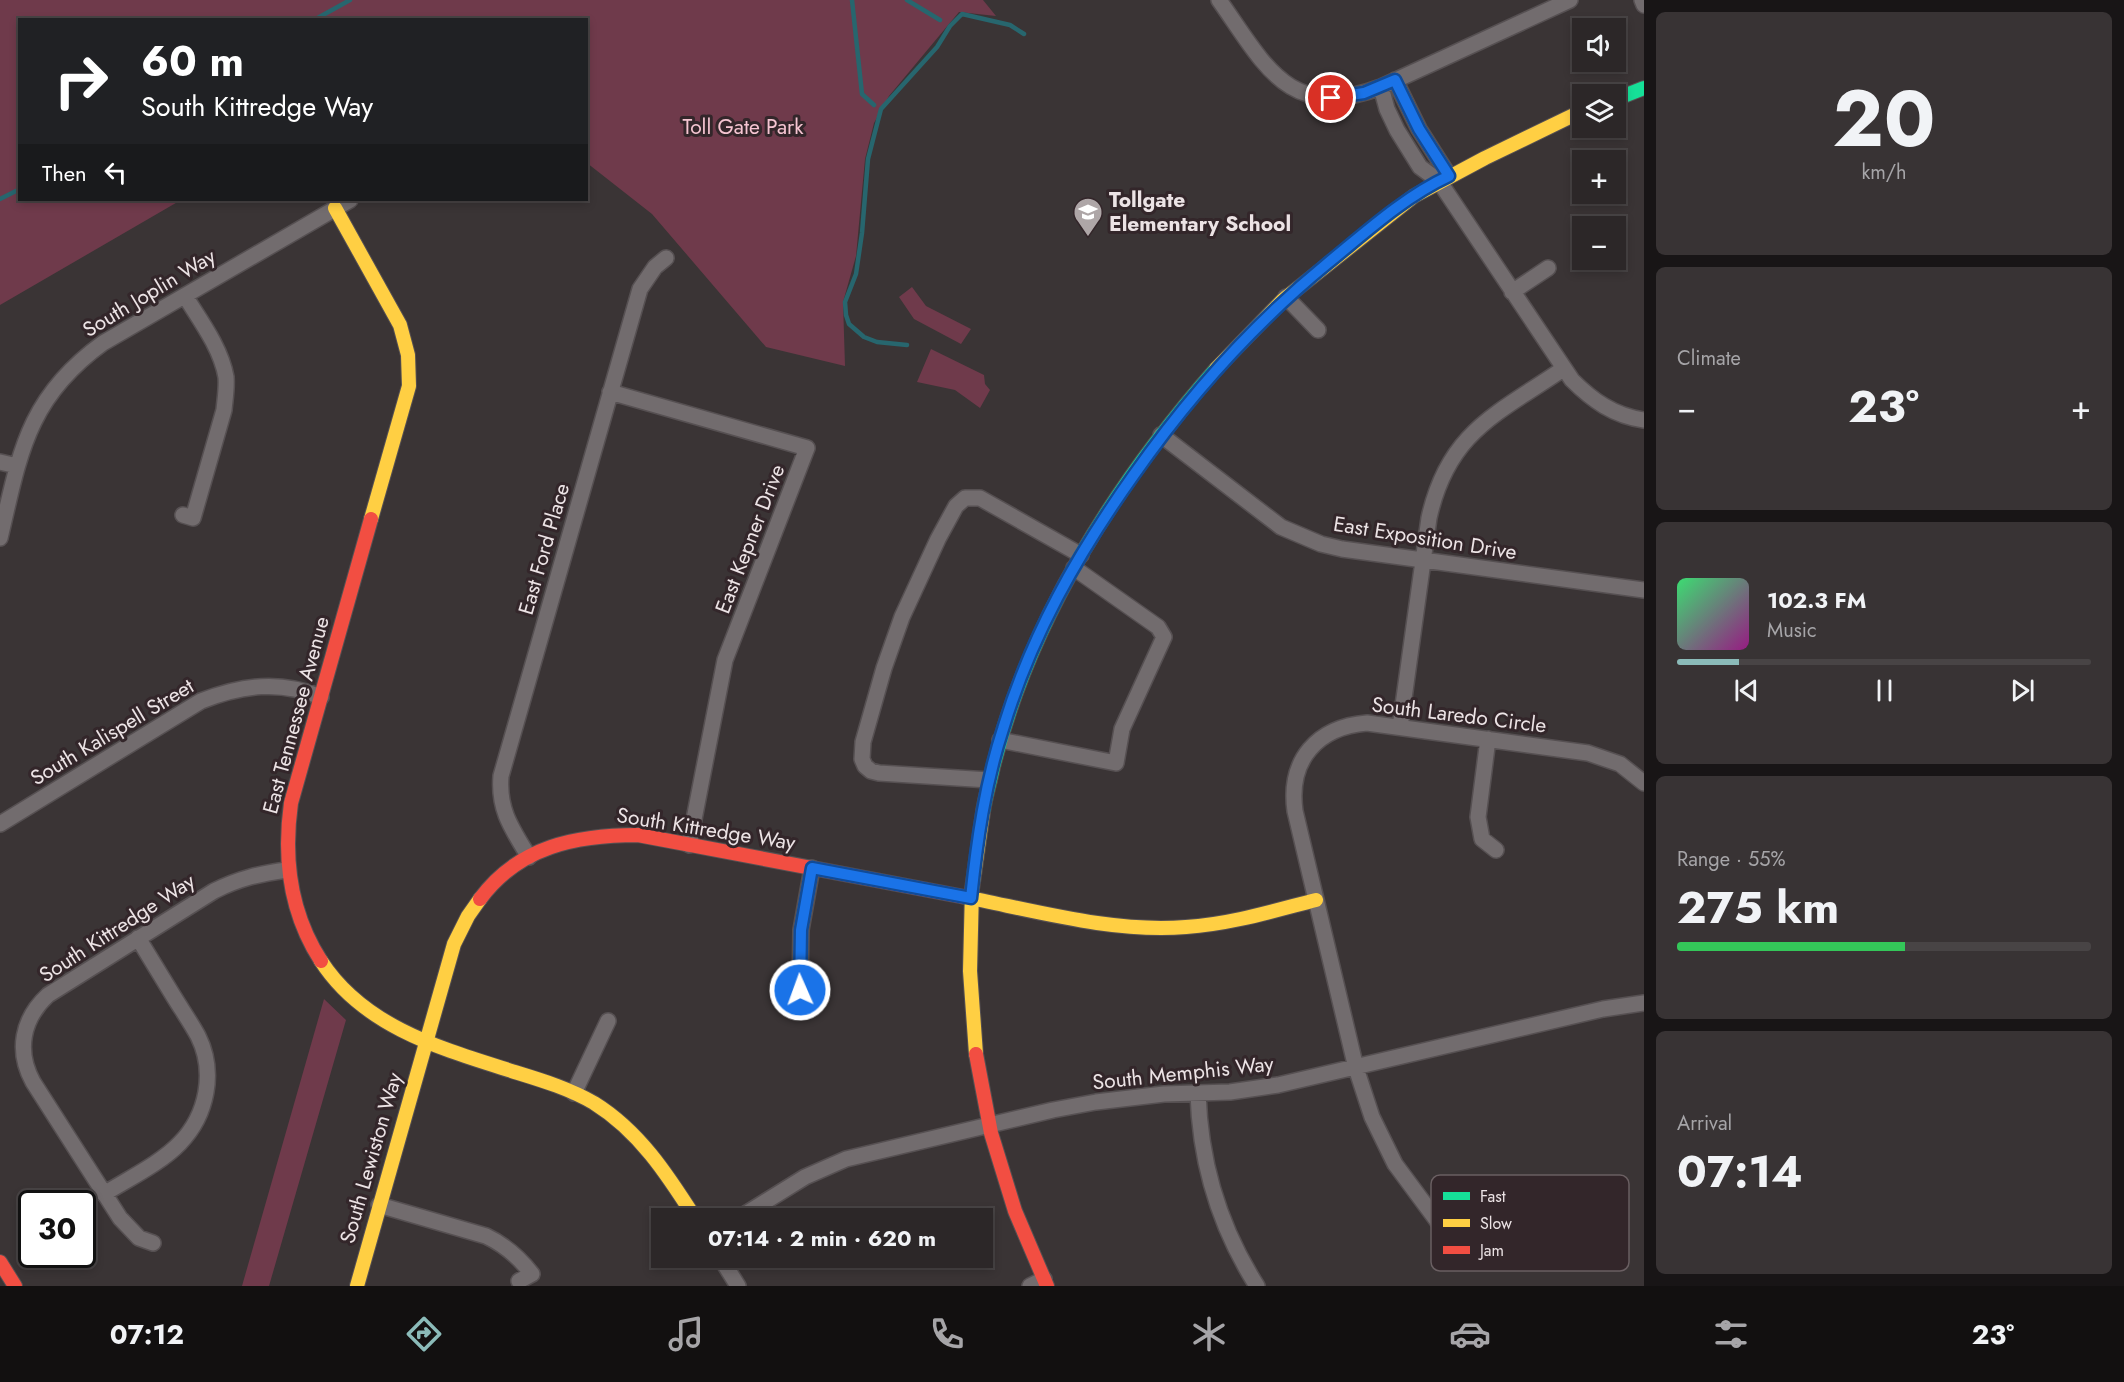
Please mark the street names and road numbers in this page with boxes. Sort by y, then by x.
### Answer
street label: South Joplin Way [77,241,222,345]
street label: East Kepner Drive [708,460,792,618]
street label: East Ford Place [511,480,577,618]
street label: East Exposition Drive [1331,509,1519,567]
street label: East Tennessee Avenue [255,613,337,817]
street label: South Kalispell Street [25,671,199,793]
street label: South Laredo Circle [1370,689,1548,741]
street label: South Kittredge Way [615,800,798,858]
street label: South Kittredge Way [33,866,201,990]
street label: South Memphis Way [1091,1049,1276,1097]
street label: South Lewiston Way [332,1068,410,1247]

